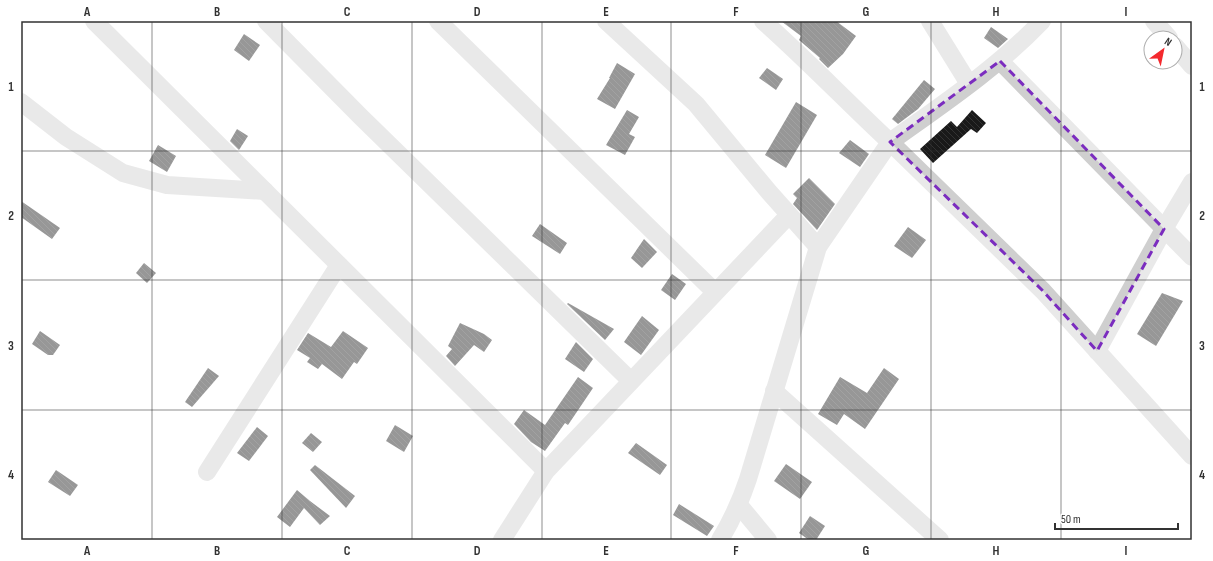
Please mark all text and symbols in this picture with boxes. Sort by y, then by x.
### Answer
text: A [83,4,91,20]
text: B [214,4,220,20]
text: C [344,4,351,20]
text: D [474,4,481,20]
text: E [603,4,609,20]
text: F [733,4,739,20]
text: G [863,4,870,20]
text: H [993,4,1000,20]
text: I [1125,4,1128,20]
north arrow [1143,30,1183,70]
text: N [1162,35,1174,49]
text: 1 [8,79,14,95]
text: 1 [1199,79,1205,95]
text: 2 [8,208,14,224]
text: 2 [1199,208,1205,224]
text: 3 [8,338,14,354]
text: 3 [1199,338,1205,354]
text: 4 [8,467,14,483]
text: 4 [1199,467,1205,483]
scale bar [1055,505,1178,531]
text: 50 m [1061,512,1081,527]
text: A [83,543,91,559]
text: B [214,543,220,559]
text: C [344,543,351,559]
text: D [474,543,481,559]
text: E [603,543,609,559]
text: F [733,543,739,559]
text: G [863,543,870,559]
text: H [993,543,1000,559]
text: I [1125,543,1128,559]

